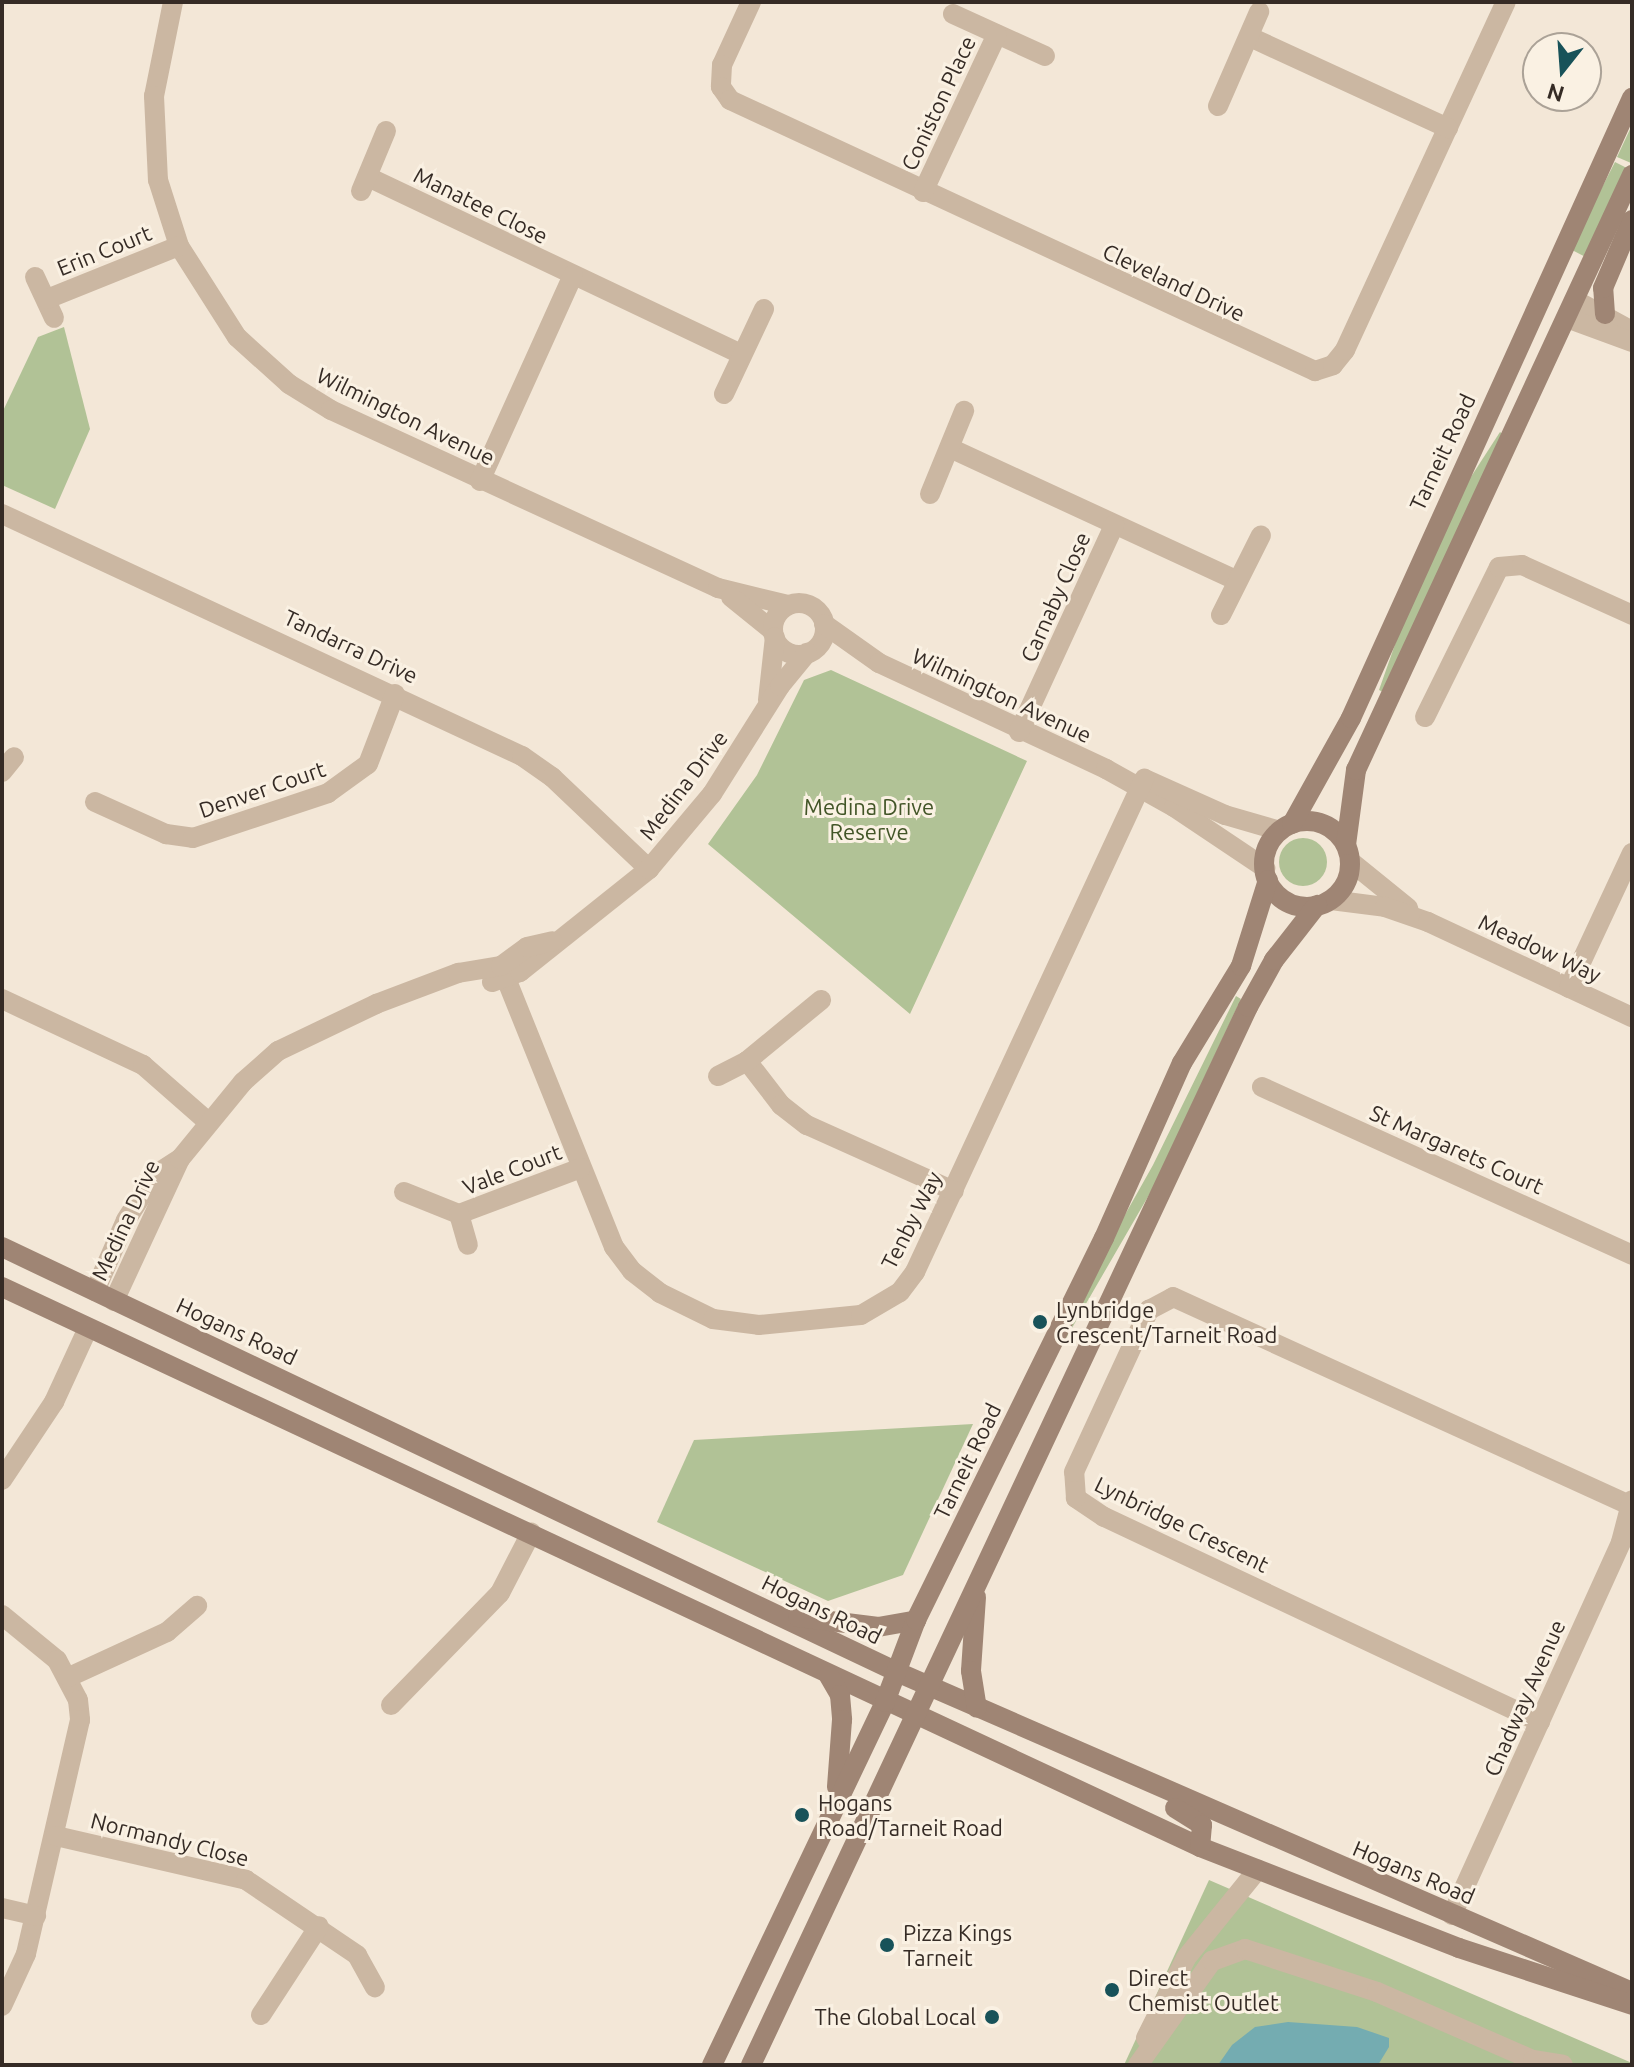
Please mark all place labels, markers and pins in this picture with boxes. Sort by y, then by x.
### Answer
place label: Lynbridge Crescent/Tarneit Road [1056,1296,1277,1348]
marker: Lynbridge Crescent/Tarneit Road [1031,1313,1049,1331]
place label: Hogans Road/Tarneit Road [818,1789,1003,1840]
marker: Hogans Road/Tarneit Road [793,1806,811,1824]
place label: Pizza Kings Tarneit [903,1919,1012,1970]
marker: Pizza Kings Tarneit [878,1936,896,1954]
place label: Direct Chemist Outlet [1128,1964,1279,2016]
marker: Direct Chemist Outlet [1103,1981,1121,1999]
place label: The Global Local [815,2004,976,2030]
marker: The Global Local [983,2008,1001,2026]

